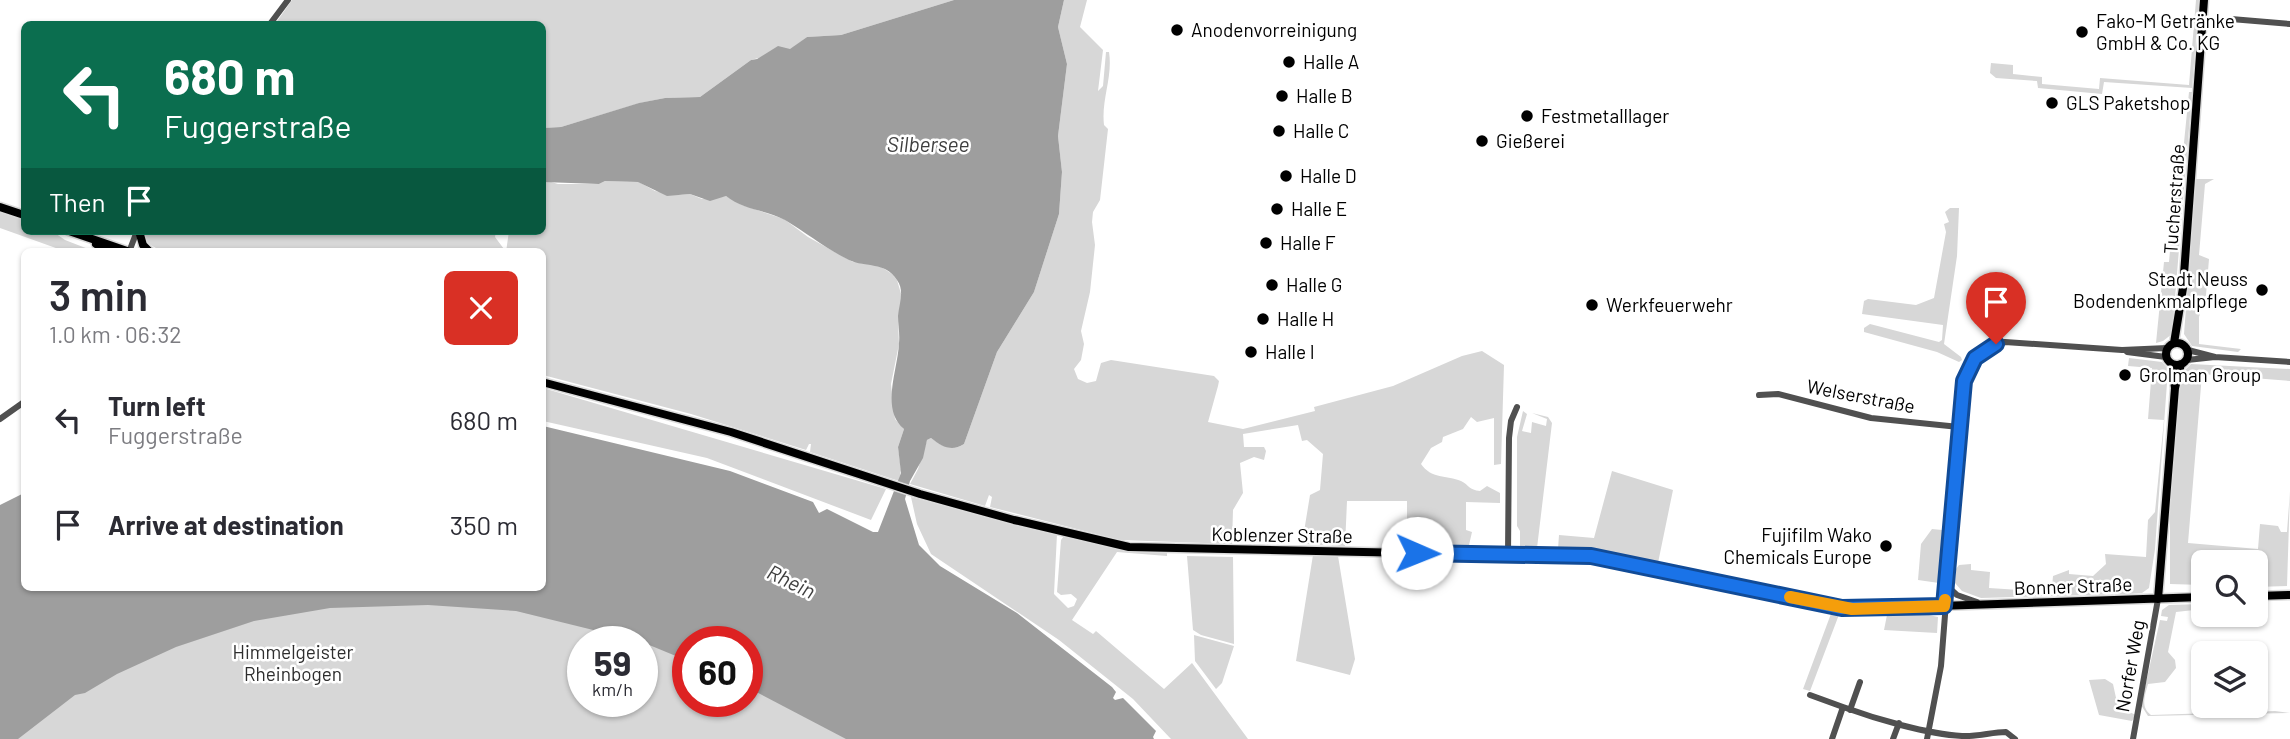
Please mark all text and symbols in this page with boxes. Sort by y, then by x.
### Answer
place label: Fako-M Getränke GmbH & Co. KG [2096,9,2235,54]
place label: Anodenvorreinigung [1191,18,1357,41]
marker: Anodenvorreinigung [1169,22,1185,38]
marker: Fako-M Getränke GmbH & Co. KG [2074,24,2090,40]
text: 680 m [164,46,295,105]
icon: left [49,49,140,140]
place label: Halle A [1303,50,1359,73]
marker: Halle A [1281,54,1297,70]
place label: Halle B [1296,84,1353,107]
marker: Halle B [1274,88,1290,104]
place label: GLS Paketshop [2066,91,2190,114]
marker: GLS Paketshop [2044,95,2060,111]
place label: Festmetalllager [1541,104,1669,127]
text: Fuggerstraße [164,106,352,144]
marker: Festmetalllager [1519,108,1535,124]
place label: Halle C [1293,119,1349,142]
marker: Halle C [1271,123,1287,139]
place label: Gießerei [1496,129,1565,152]
water label: Silbersee [887,131,969,156]
marker: Gießerei [1474,133,1490,149]
street label: Tucherstraße [2158,143,2189,255]
place label: Halle D [1300,164,1357,187]
marker: Halle D [1278,168,1294,184]
icon: arrive [120,182,158,220]
text: Then [49,186,106,217]
place label: Halle E [1291,197,1347,220]
marker: Halle E [1269,201,1285,217]
place label: Halle F [1280,231,1336,254]
marker: Halle F [1258,235,1274,251]
place label: Stadt Neuss Bodendenkmalpflege [2073,267,2248,312]
text: 3 min [49,269,148,319]
button: close [444,271,518,345]
pin [1966,272,2026,344]
place label: Halle G [1286,273,1342,296]
marker: Halle G [1264,277,1280,293]
marker: Stadt Neuss Bodendenkmalpflege [2254,282,2270,298]
icon: arrive [1977,283,2015,321]
place label: Werkfeuerwehr [1606,293,1733,316]
marker: Werkfeuerwehr [1584,297,1600,313]
place label: Halle H [1277,307,1334,330]
marker: Halle H [1255,311,1271,327]
text: 1.0 km · 06:32 [49,320,182,348]
place label: Halle I [1265,340,1315,363]
marker: Halle I [1243,344,1259,360]
place label: Grolman Group [2139,363,2261,386]
marker: Grolman Group [2117,367,2133,383]
street label: Welserstraße [1805,374,1917,417]
text: Turn left [108,390,206,421]
icon: left [49,401,87,439]
text: 680 m [450,404,518,435]
text: Fuggerstraße [108,421,243,449]
icon: arrive [49,506,87,544]
text: Arrive at destination [108,509,344,540]
text: 350 m [450,509,518,540]
position arrow [1380,516,1454,590]
street label: Koblenzer Straße [1211,522,1353,547]
place label: Fujifilm Wako Chemicals Europe [1723,523,1872,568]
marker: Fujifilm Wako Chemicals Europe [1878,538,1894,554]
map controls [2191,550,2268,718]
button: search [2191,550,2268,627]
water label: Rhein [764,558,820,603]
street label: Bonner Straße [2013,572,2133,599]
street label: Norfer Weg [2110,618,2149,714]
speed limit sign: 60 [672,626,763,717]
park label: Himmelgeister Rheinbogen [233,640,354,685]
text: 59 [594,641,631,683]
button: layers [2191,641,2268,718]
text: km/h [592,678,633,700]

